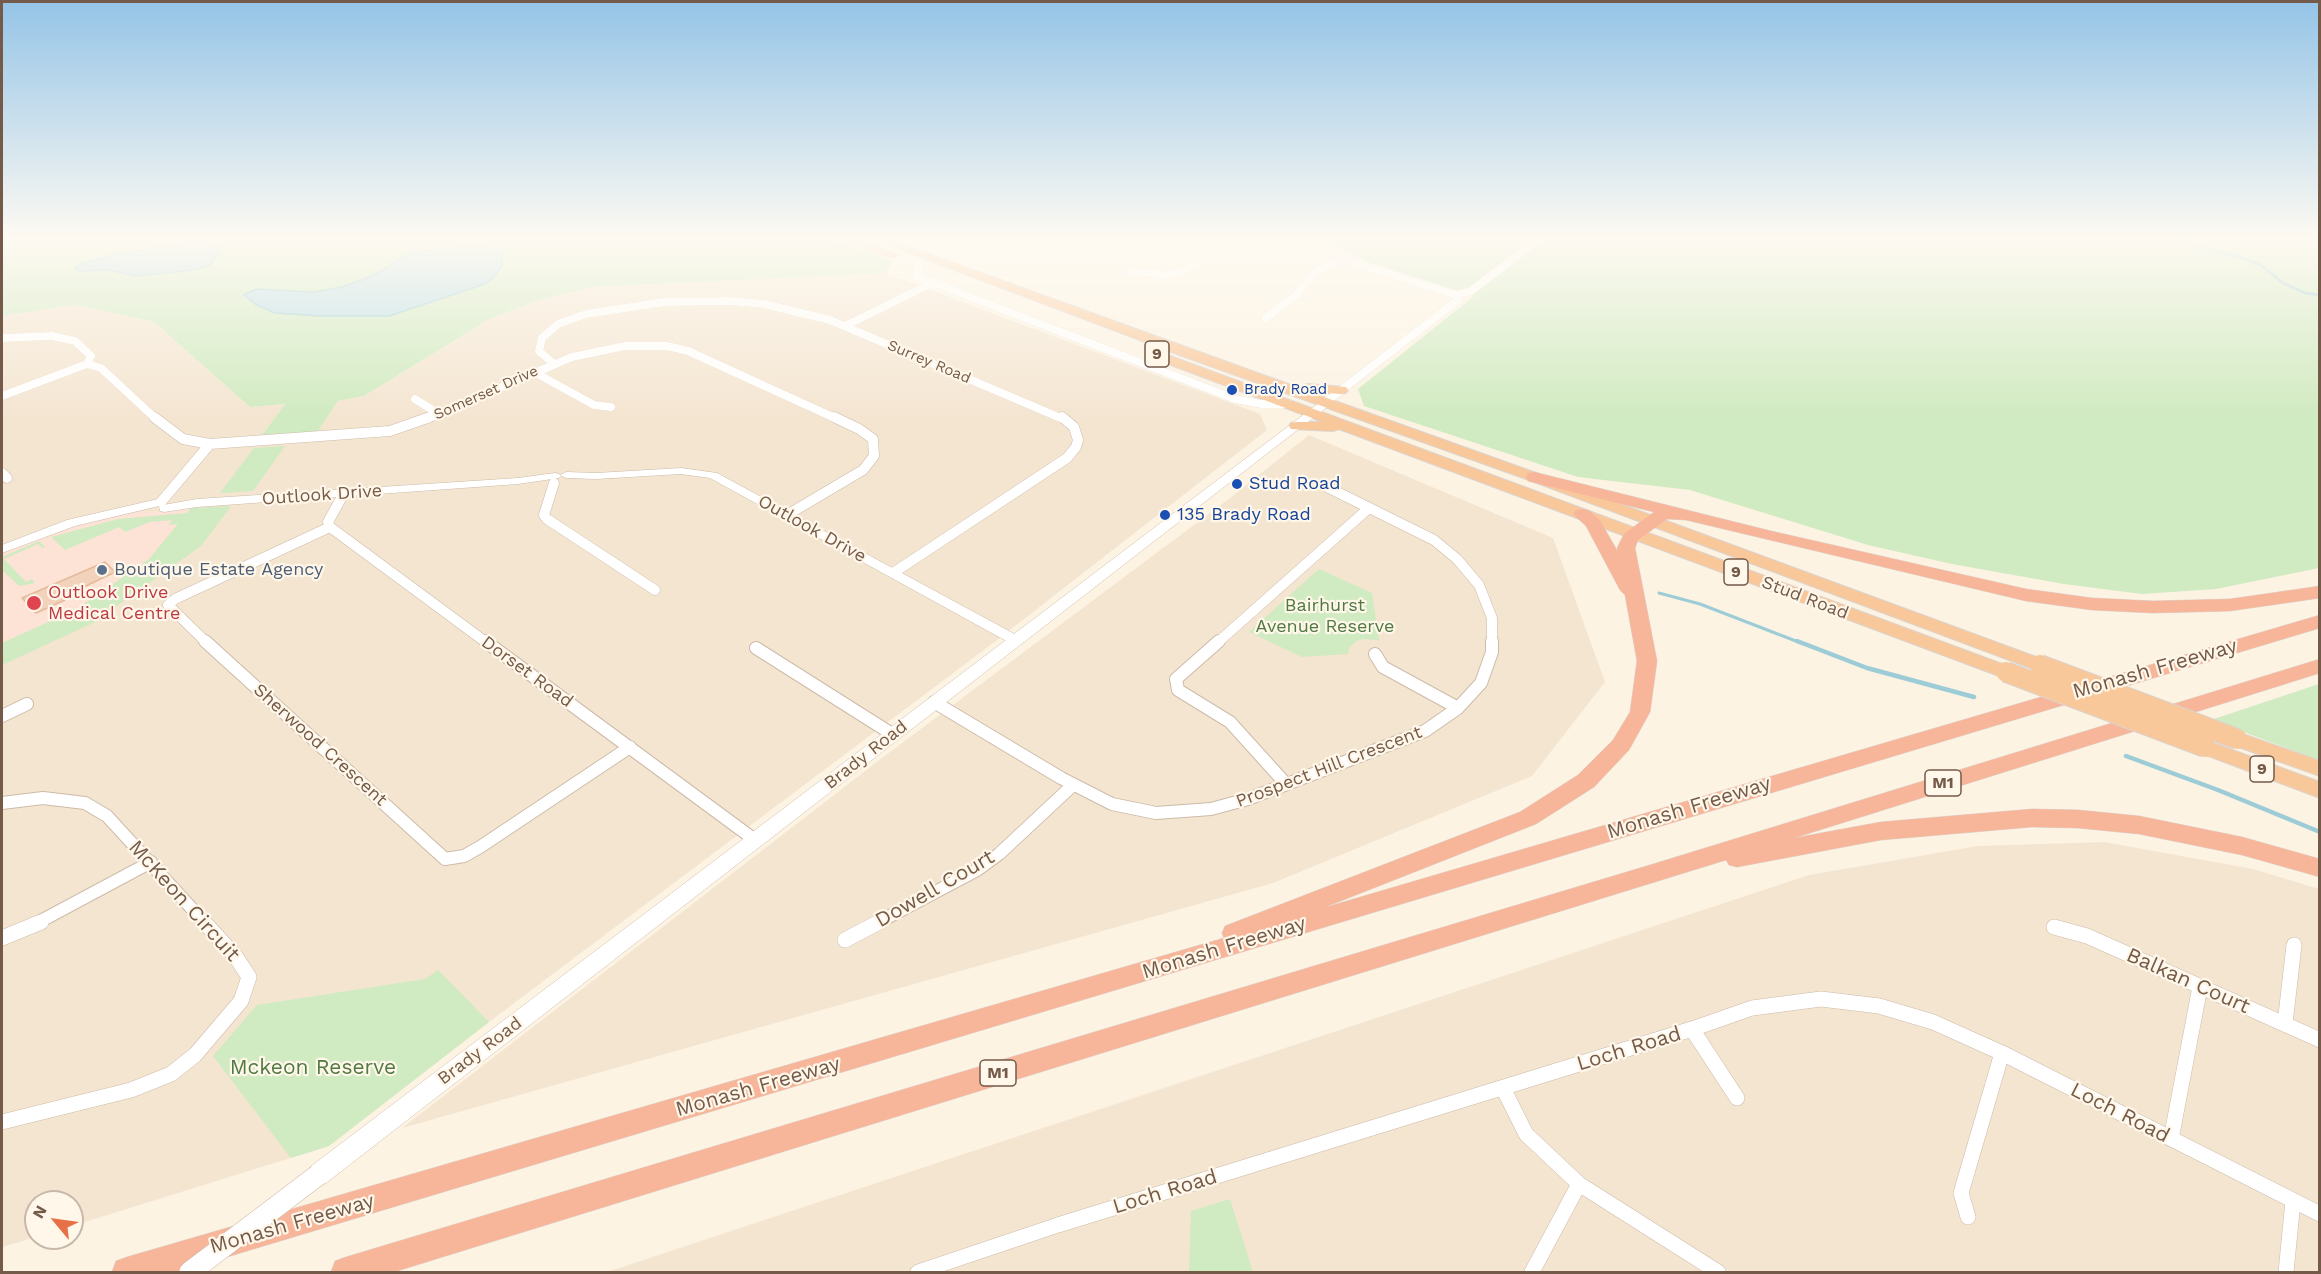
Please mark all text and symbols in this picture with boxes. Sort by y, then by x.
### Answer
street label: Surrey Road [885,336,973,388]
road number: 9 [1145,341,1169,367]
street label: Somerset Drive [431,362,541,424]
place label: Brady Road [1244,381,1327,399]
marker: Brady Road [1225,383,1239,397]
place label: Stud Road [1249,473,1341,495]
marker: Stud Road [1230,477,1244,491]
street label: Outlook Drive [261,480,383,510]
street label: Outlook Drive [754,490,870,568]
place label: 135 Brady Road [1177,504,1311,526]
marker: 135 Brady Road [1158,508,1172,522]
place label: Boutique Estate Agency [114,559,323,581]
road number: 9 [1724,559,1748,585]
marker: Boutique Estate Agency [95,563,109,577]
street label: Stud Road [1758,572,1852,624]
place label: Outlook Drive Medical Centre [48,582,180,624]
marker: Outlook Drive Medical Centre [25,594,43,612]
park label: Bairhurst Avenue Reserve [1256,595,1394,638]
street label: Dorset Road [477,632,577,712]
street label: Monash Freeway [2070,633,2240,705]
street label: Sherwood Crescent [249,679,391,811]
street label: Brady Road [820,716,912,794]
street label: Prospect Hill Crescent [1233,722,1425,812]
road number: 9 [2250,756,2274,782]
road number: M1 [1925,770,1961,796]
street label: Monash Freeway [1604,771,1774,845]
street label: McKeon Circuit [123,835,245,967]
street label: Dowell Court [871,845,999,933]
street label: Monash Freeway [1139,911,1309,985]
street label: Balkan Court [2122,943,2254,1019]
street label: Brady Road [434,1012,526,1090]
street label: Loch Road [1574,1021,1684,1077]
street label: Monash Freeway [673,1051,843,1123]
park label: Mckeon Reserve [230,1055,396,1081]
road number: M1 [980,1060,1016,1086]
street label: Loch Road [2066,1077,2174,1149]
street label: Loch Road [1110,1164,1220,1220]
street label: Monash Freeway [207,1188,377,1260]
north arrow [24,1190,84,1250]
text: N [28,1202,51,1222]

